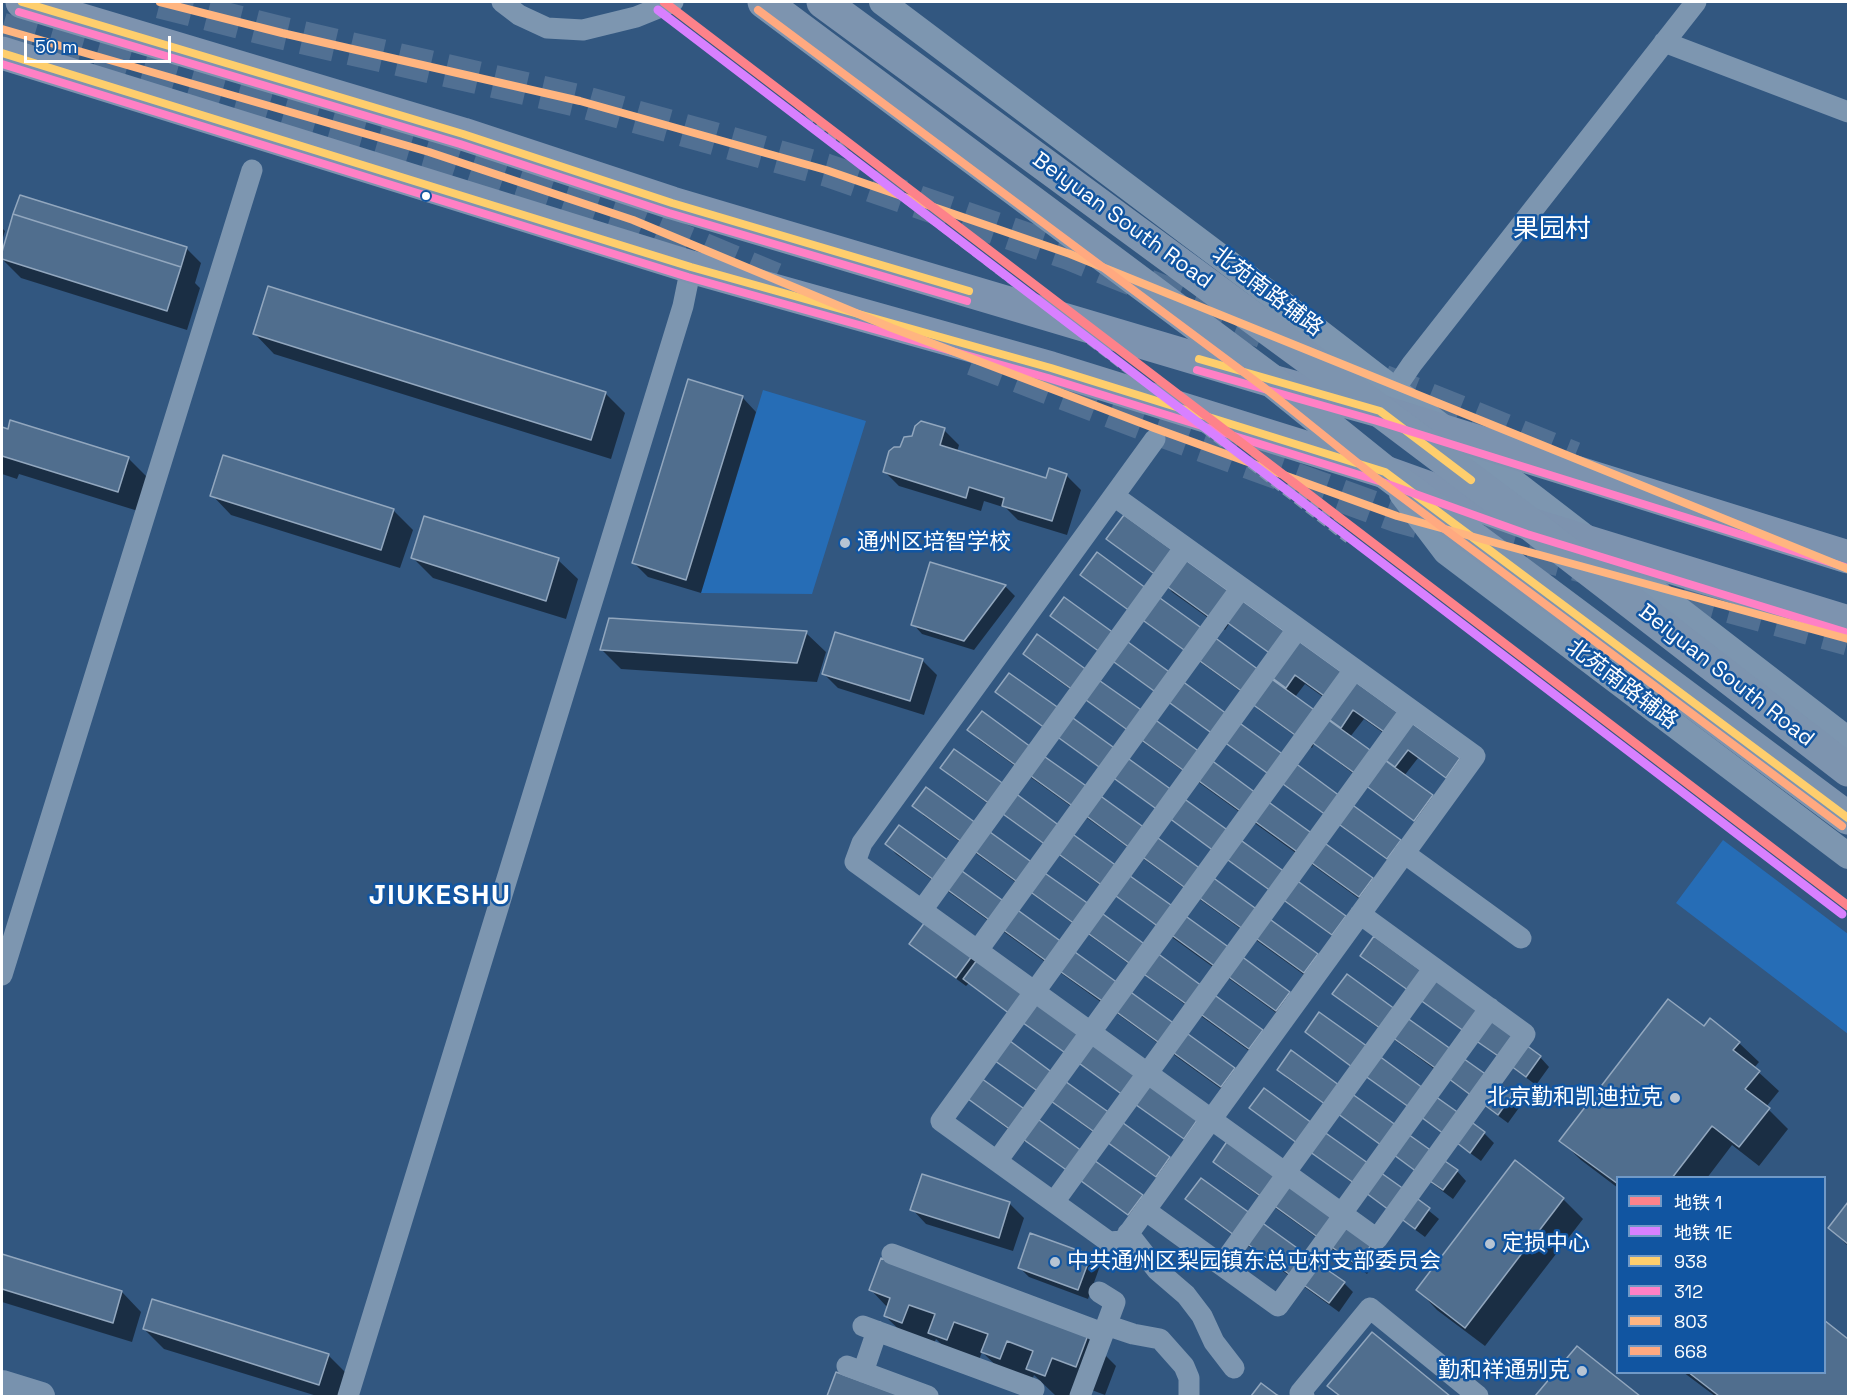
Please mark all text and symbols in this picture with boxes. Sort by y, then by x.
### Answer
scale bar [27,24,174,62]
text: 50 m [35,35,77,58]
street label: Beiyuan South Road [1027,147,1217,295]
unlabelled marker [420,190,432,202]
district label: 果园村 [1513,214,1591,246]
street label: 北苑南路辅路 [1206,242,1328,342]
place label: 通州区培智学校 [857,530,1011,556]
marker: 通州区培智学校 [838,536,852,550]
street label: Beiyuan South Road [1633,599,1819,753]
street label: 北苑南路辅路 [1561,635,1683,735]
district label: JIUKESHU [369,879,511,913]
place label: 北京勤和凯迪拉克 [1487,1085,1663,1111]
marker: 北京勤和凯迪拉克 [1668,1091,1682,1105]
legend [1616,1176,1826,1374]
text: 地铁 1 [1674,1191,1722,1214]
text: 地铁 1E [1674,1221,1732,1244]
place label: 定损中心 [1502,1231,1590,1257]
marker: 定损中心 [1483,1237,1497,1251]
place label: 中共通州区梨园镇东总屯村支部委员会 [1067,1249,1441,1275]
text: 938 [1674,1250,1707,1273]
marker: 中共通州区梨园镇东总屯村支部委员会 [1048,1255,1062,1269]
text: 312 [1674,1280,1703,1303]
text: 803 [1674,1310,1708,1333]
text: 668 [1674,1340,1707,1363]
place label: 勤和祥通别克 [1438,1358,1570,1384]
marker: 勤和祥通别克 [1575,1364,1589,1378]

